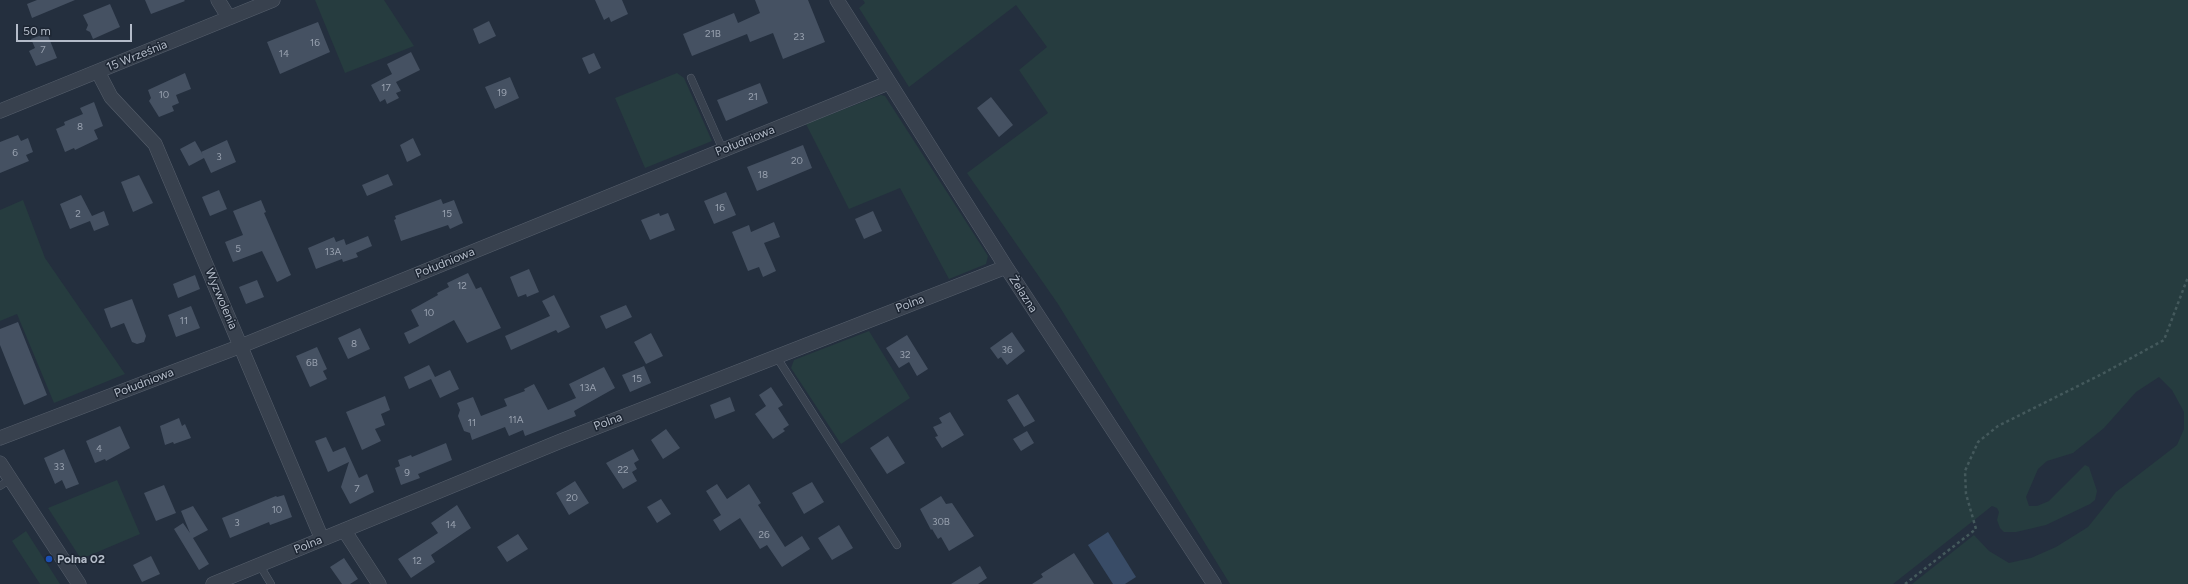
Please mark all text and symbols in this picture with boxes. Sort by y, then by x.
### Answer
scale bar [18,16,134,42]
text: 50 m [23,24,51,38]
house number: 21B [705,28,721,40]
house number: 23 [793,31,805,43]
street label: 15 Września [105,37,169,75]
house number: 16 [310,37,320,49]
house number: 7 [40,44,46,56]
house number: 14 [279,48,289,60]
house number: 17 [381,82,391,94]
house number: 19 [497,87,507,99]
house number: 10 [159,89,169,101]
house number: 21 [748,91,758,103]
house number: 8 [77,121,83,133]
street label: Południowa [713,123,777,159]
house number: 6 [12,147,18,159]
house number: 3 [216,151,222,163]
house number: 20 [791,155,803,167]
house number: 18 [758,169,768,181]
house number: 16 [715,202,725,214]
house number: 2 [75,208,81,220]
house number: 15 [442,208,452,220]
house number: 5 [235,243,241,255]
street label: Południowa [413,245,477,281]
house number: 13A [325,246,341,258]
street label: Wyzwolenia [202,266,240,332]
street label: Żelazna [1006,273,1040,315]
house number: 12 [457,280,467,292]
street label: Polna [894,292,926,316]
house number: 10 [424,307,434,319]
house number: 11 [180,315,188,327]
house number: 8 [351,338,357,350]
house number: 36 [1001,344,1013,356]
house number: 32 [899,349,911,361]
house number: 6B [306,357,318,369]
street label: Południowa [112,365,176,401]
house number: 15 [632,373,642,385]
house number: 13A [580,382,596,394]
street label: Polna [592,410,624,434]
house number: 11A [508,414,524,426]
house number: 11 [468,417,476,429]
house number: 4 [96,443,102,455]
house number: 33 [54,461,64,473]
house number: 22 [617,464,629,476]
house number: 9 [404,467,410,479]
house number: 7 [354,483,360,495]
house number: 20 [566,492,578,504]
house number: 10 [272,504,282,516]
house number: 30B [932,516,950,528]
house number: 3 [234,517,240,529]
house number: 14 [446,519,456,531]
house number: 26 [758,529,770,541]
street label: Polna [292,533,324,557]
place label: Polna 02 [57,552,105,566]
marker: Polna 02 [44,554,54,564]
house number: 12 [412,555,422,567]

